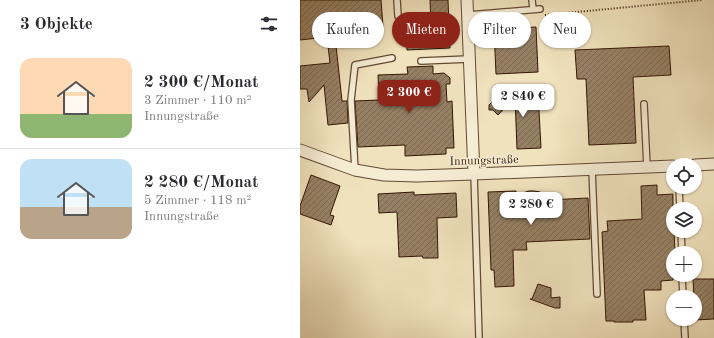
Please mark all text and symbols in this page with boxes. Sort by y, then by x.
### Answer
chip: Kaufen [312,12,384,48]
chip: Mieten [392,12,460,48]
chip: Filter [468,12,531,48]
chip: Neu [539,12,591,48]
icon: filters [258,13,280,35]
text: 3 Objekte [20,16,93,33]
icon: home [52,74,100,122]
text: 2 300 €/Monat [144,74,258,91]
pin: 2 300 € [372,80,446,114]
pin: 2 840 € [486,84,560,118]
text: 2 300 € [387,86,431,99]
text: 2 840 € [501,90,545,103]
text: 3 Zimmer · 110 m² [144,94,252,107]
text: Innungstraße [144,110,219,123]
street label: Innungstraße [449,154,519,168]
map controls [666,158,702,326]
button: locate [666,158,702,194]
text: 2 280 €/Monat [144,174,258,191]
icon: home [52,175,100,223]
pin: 2 280 € [494,192,568,226]
text: 5 Zimmer · 118 m² [144,194,252,207]
text: 2 280 € [509,198,553,211]
button: layers [666,202,702,238]
text: Innungstraße [144,210,219,223]
button: + [666,246,702,282]
button: − [666,290,702,326]

